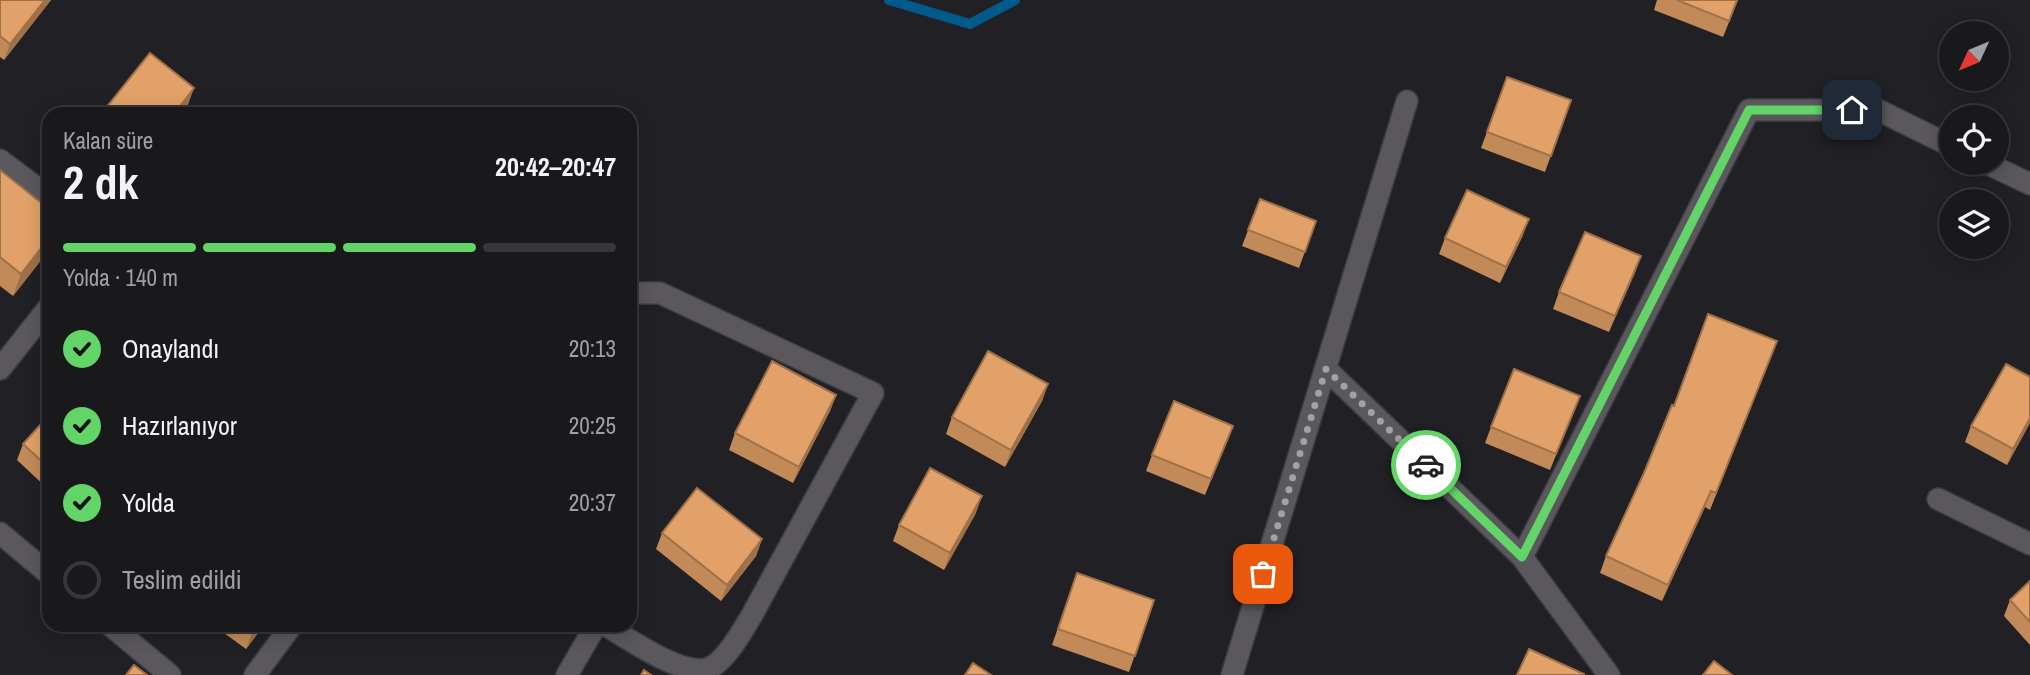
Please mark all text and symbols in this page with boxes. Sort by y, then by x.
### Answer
north arrow [1939,21,2009,91]
map controls [1939,21,2009,259]
pin [1822,80,1882,140]
icon: home [1833,91,1871,129]
button: locate [1939,105,2009,175]
text: Kalan süre [63,125,153,156]
text: 20:42–20:47 [495,149,616,184]
text: 2 dk [63,151,139,213]
button: layers [1939,189,2009,259]
text: Yolda · 140 m [63,262,178,293]
icon: check [63,330,101,368]
text: Onaylandı [122,331,219,366]
text: 20:13 [569,333,616,364]
icon: check [63,407,101,445]
text: Hazırlanıyor [122,408,237,443]
text: 20:25 [569,410,616,441]
courier [1391,430,1461,500]
icon: car [1407,446,1445,484]
icon: check [63,484,101,522]
text: Yolda [122,485,175,520]
text: 20:37 [569,487,616,518]
pin [1233,544,1293,604]
icon: bag [1244,555,1282,593]
text: Teslim edildi [122,562,242,597]

